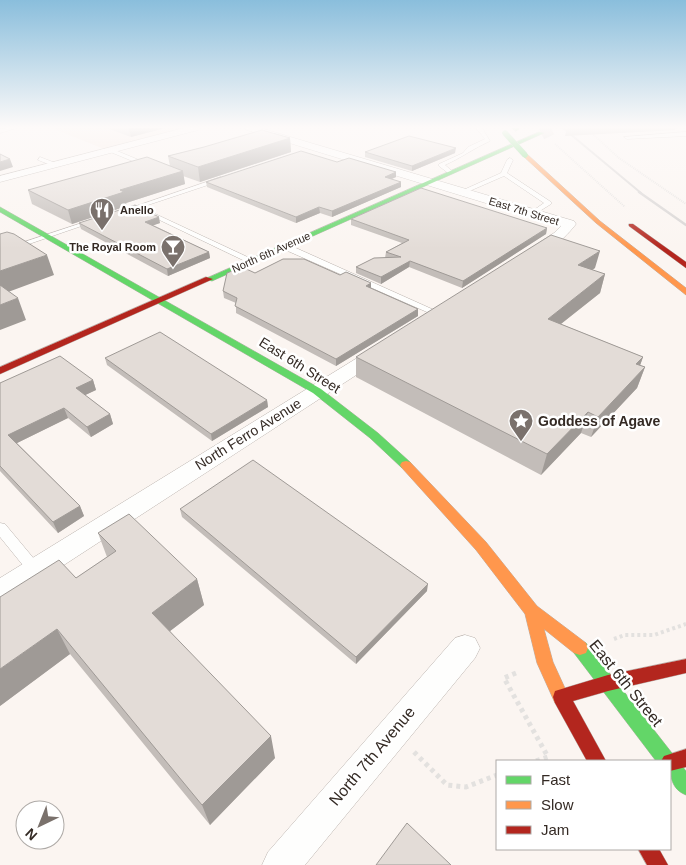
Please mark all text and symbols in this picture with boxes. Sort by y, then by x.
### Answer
street label: East 7th Street [487,195,561,227]
restaurant icon: Anello [89,197,115,231]
place label: Anello [120,204,154,216]
street label: North 6th Avenue [230,229,312,275]
bar icon: The Royal Room [160,234,186,268]
place label: The Royal Room [69,241,156,253]
street label: East 6th Street [256,334,344,396]
street label: North Ferro Avenue [192,395,304,473]
place icon: Goddess of Agave [508,408,534,442]
place label: Goddess of Agave [538,413,661,429]
street label: East 6th Street [586,637,666,730]
street label: North 7th Avenue [326,703,418,809]
legend [496,760,671,850]
text: Fast [541,771,571,788]
text: Slow [541,796,574,813]
north arrow [15,800,65,850]
text: Jam [541,821,569,838]
text: N [22,825,40,844]

